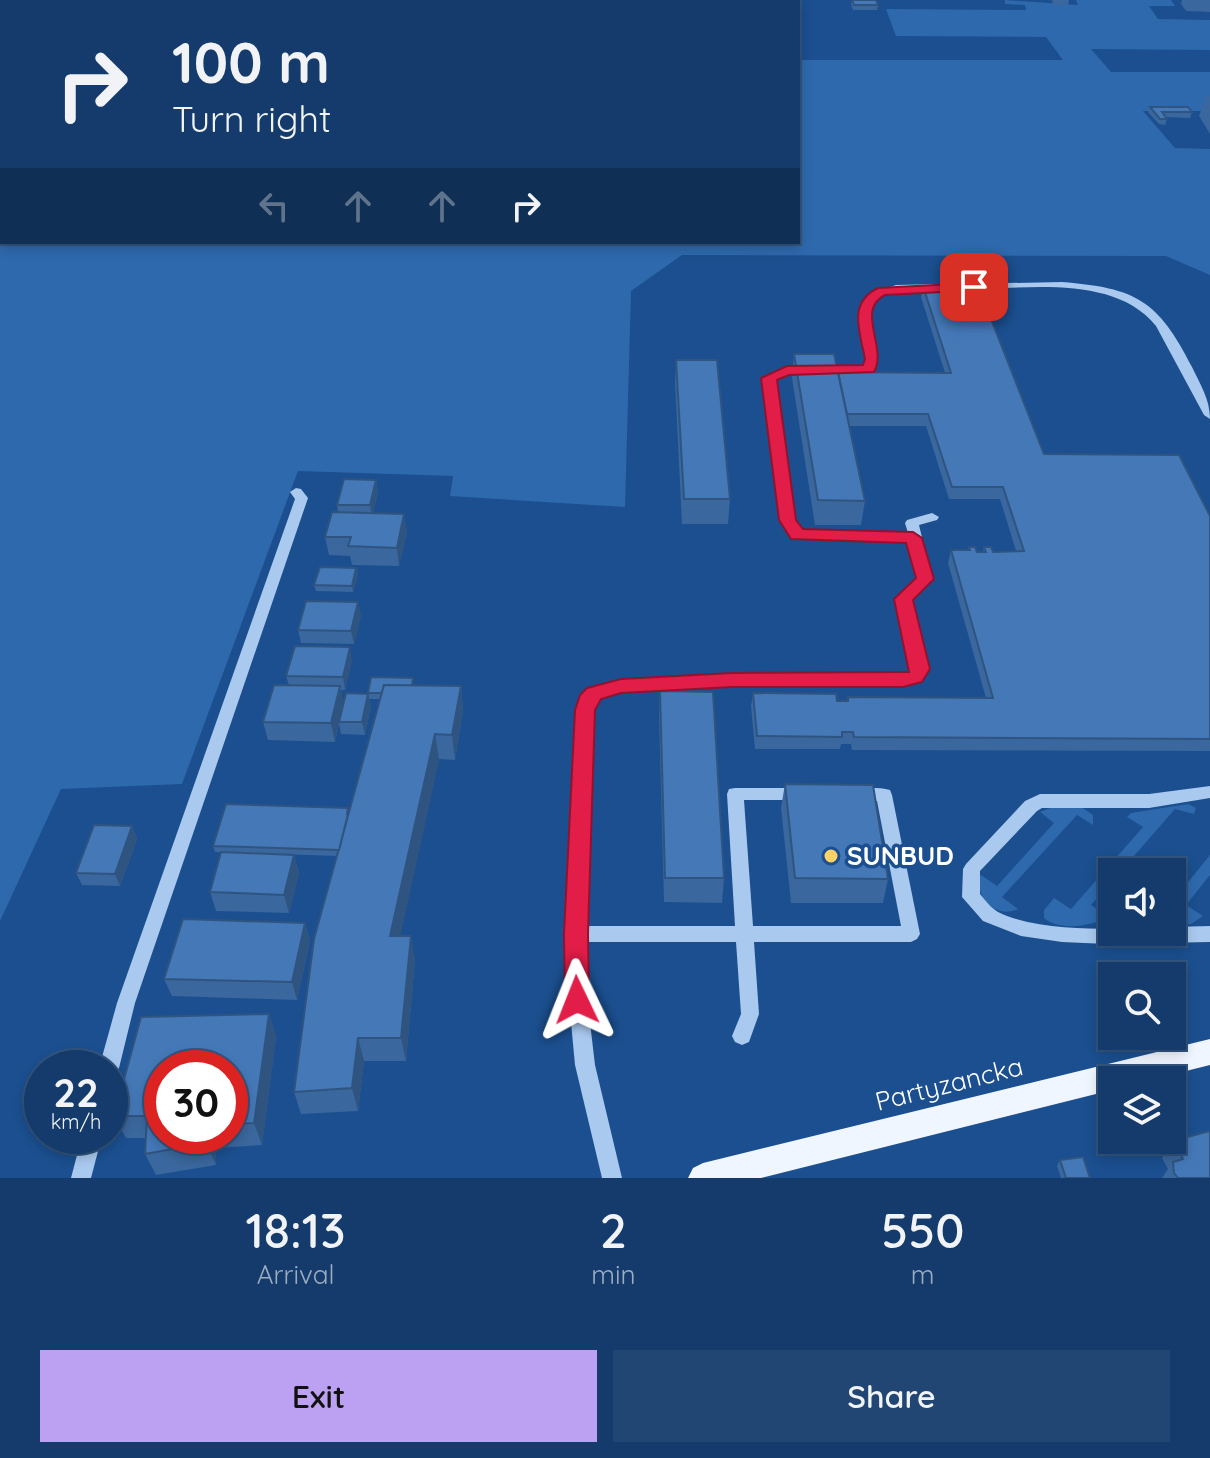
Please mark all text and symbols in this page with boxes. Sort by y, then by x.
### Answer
text: 100 m [172,27,330,97]
icon: right [40,32,144,136]
text: Turn right [172,96,331,141]
icon: left [252,184,296,228]
icon: ahead [336,184,380,228]
icon: ahead [420,184,464,228]
icon: right [504,184,548,228]
pin [940,253,1008,321]
icon: arrive [952,265,996,309]
place label: SUNBUD [847,839,954,872]
marker: SUNBUD [822,847,840,865]
map controls [1098,858,1186,1154]
button: sound [1098,858,1186,946]
position arrow [535,958,619,1042]
button: search [1098,962,1186,1050]
street label: Partyzancka [872,1049,1026,1118]
speed limit sign: 30 [144,1050,248,1154]
button: layers [1098,1066,1186,1154]
text: 22 [53,1067,99,1117]
text: km/h [51,1109,101,1134]
text: 18:13 [245,1200,346,1260]
text: 2 [600,1200,627,1260]
text: 550 [881,1200,964,1260]
text: Arrival [257,1258,335,1291]
text: min [591,1258,635,1291]
text: m [911,1258,935,1291]
button: Exit [40,1350,597,1442]
button: Share [613,1350,1170,1442]

